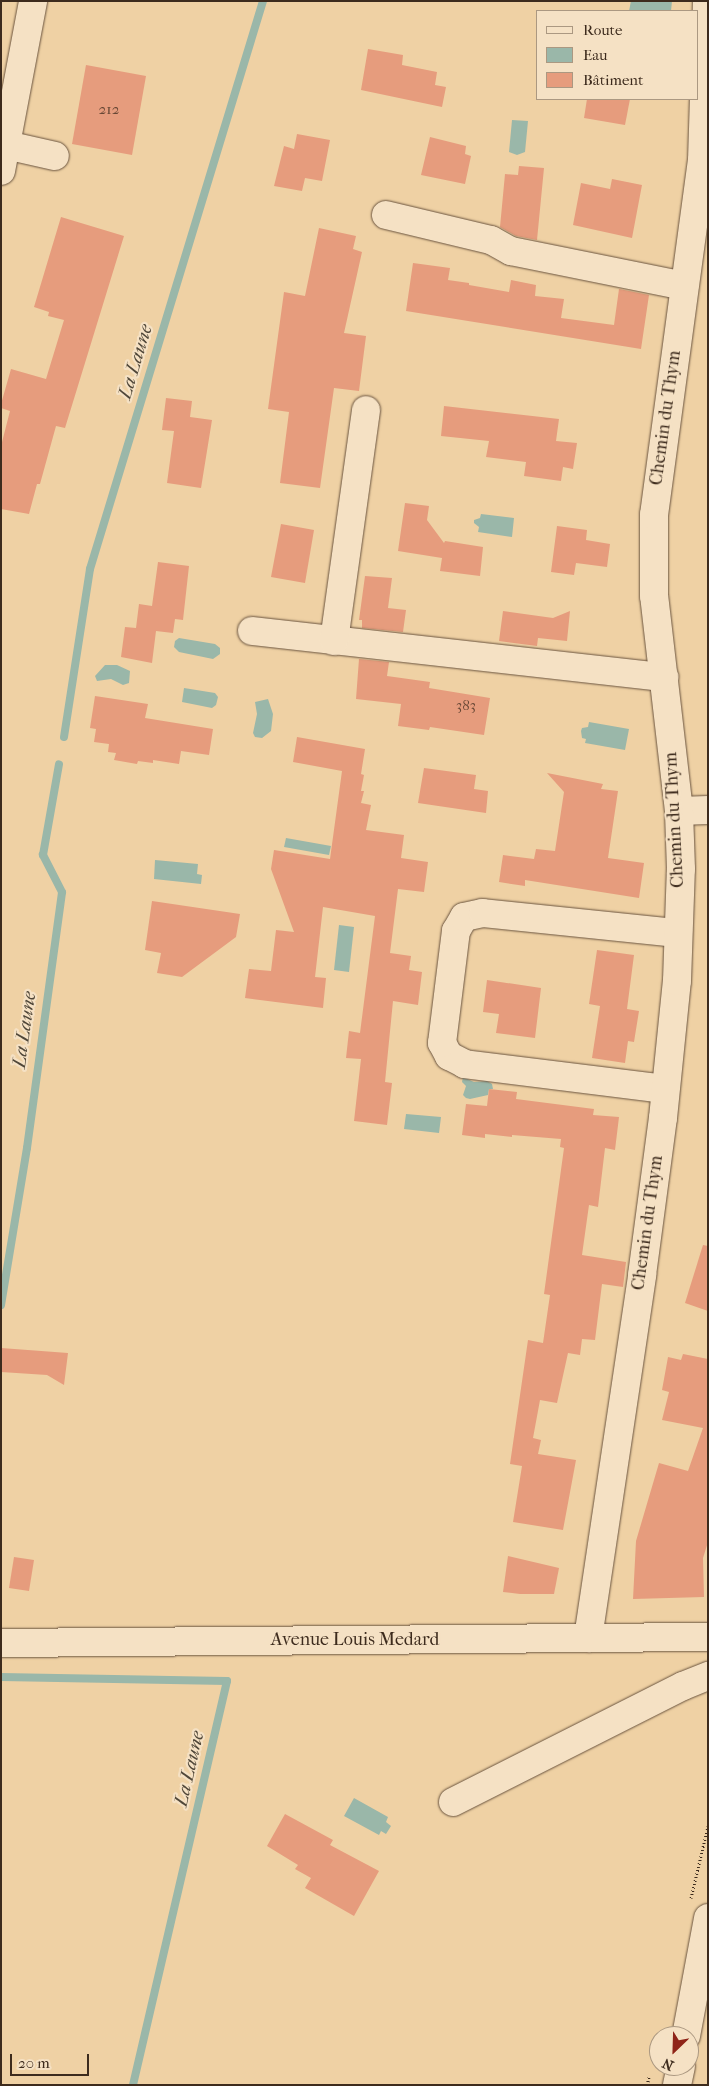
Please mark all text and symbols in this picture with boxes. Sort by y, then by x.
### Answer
legend [536,10,699,100]
text: Route [583,21,622,39]
text: Eau [583,46,608,64]
text: Bâtiment [583,71,643,89]
house number: 212 [99,101,119,119]
water label: La Laune [114,322,158,402]
street label: Chemin du Thym [646,349,686,487]
house number: 383 [456,697,476,715]
street label: Chemin du Thym [661,752,689,888]
water label: La Laune [8,990,42,1070]
street label: Chemin du Thym [628,1154,668,1292]
street label: Avenue Louis Medard [271,1629,439,1651]
water label: La Laune [170,1729,210,1809]
north arrow [649,2026,699,2076]
scale bar [12,2044,91,2076]
text: 20 m [18,2054,50,2072]
text: N [660,2054,676,2074]

